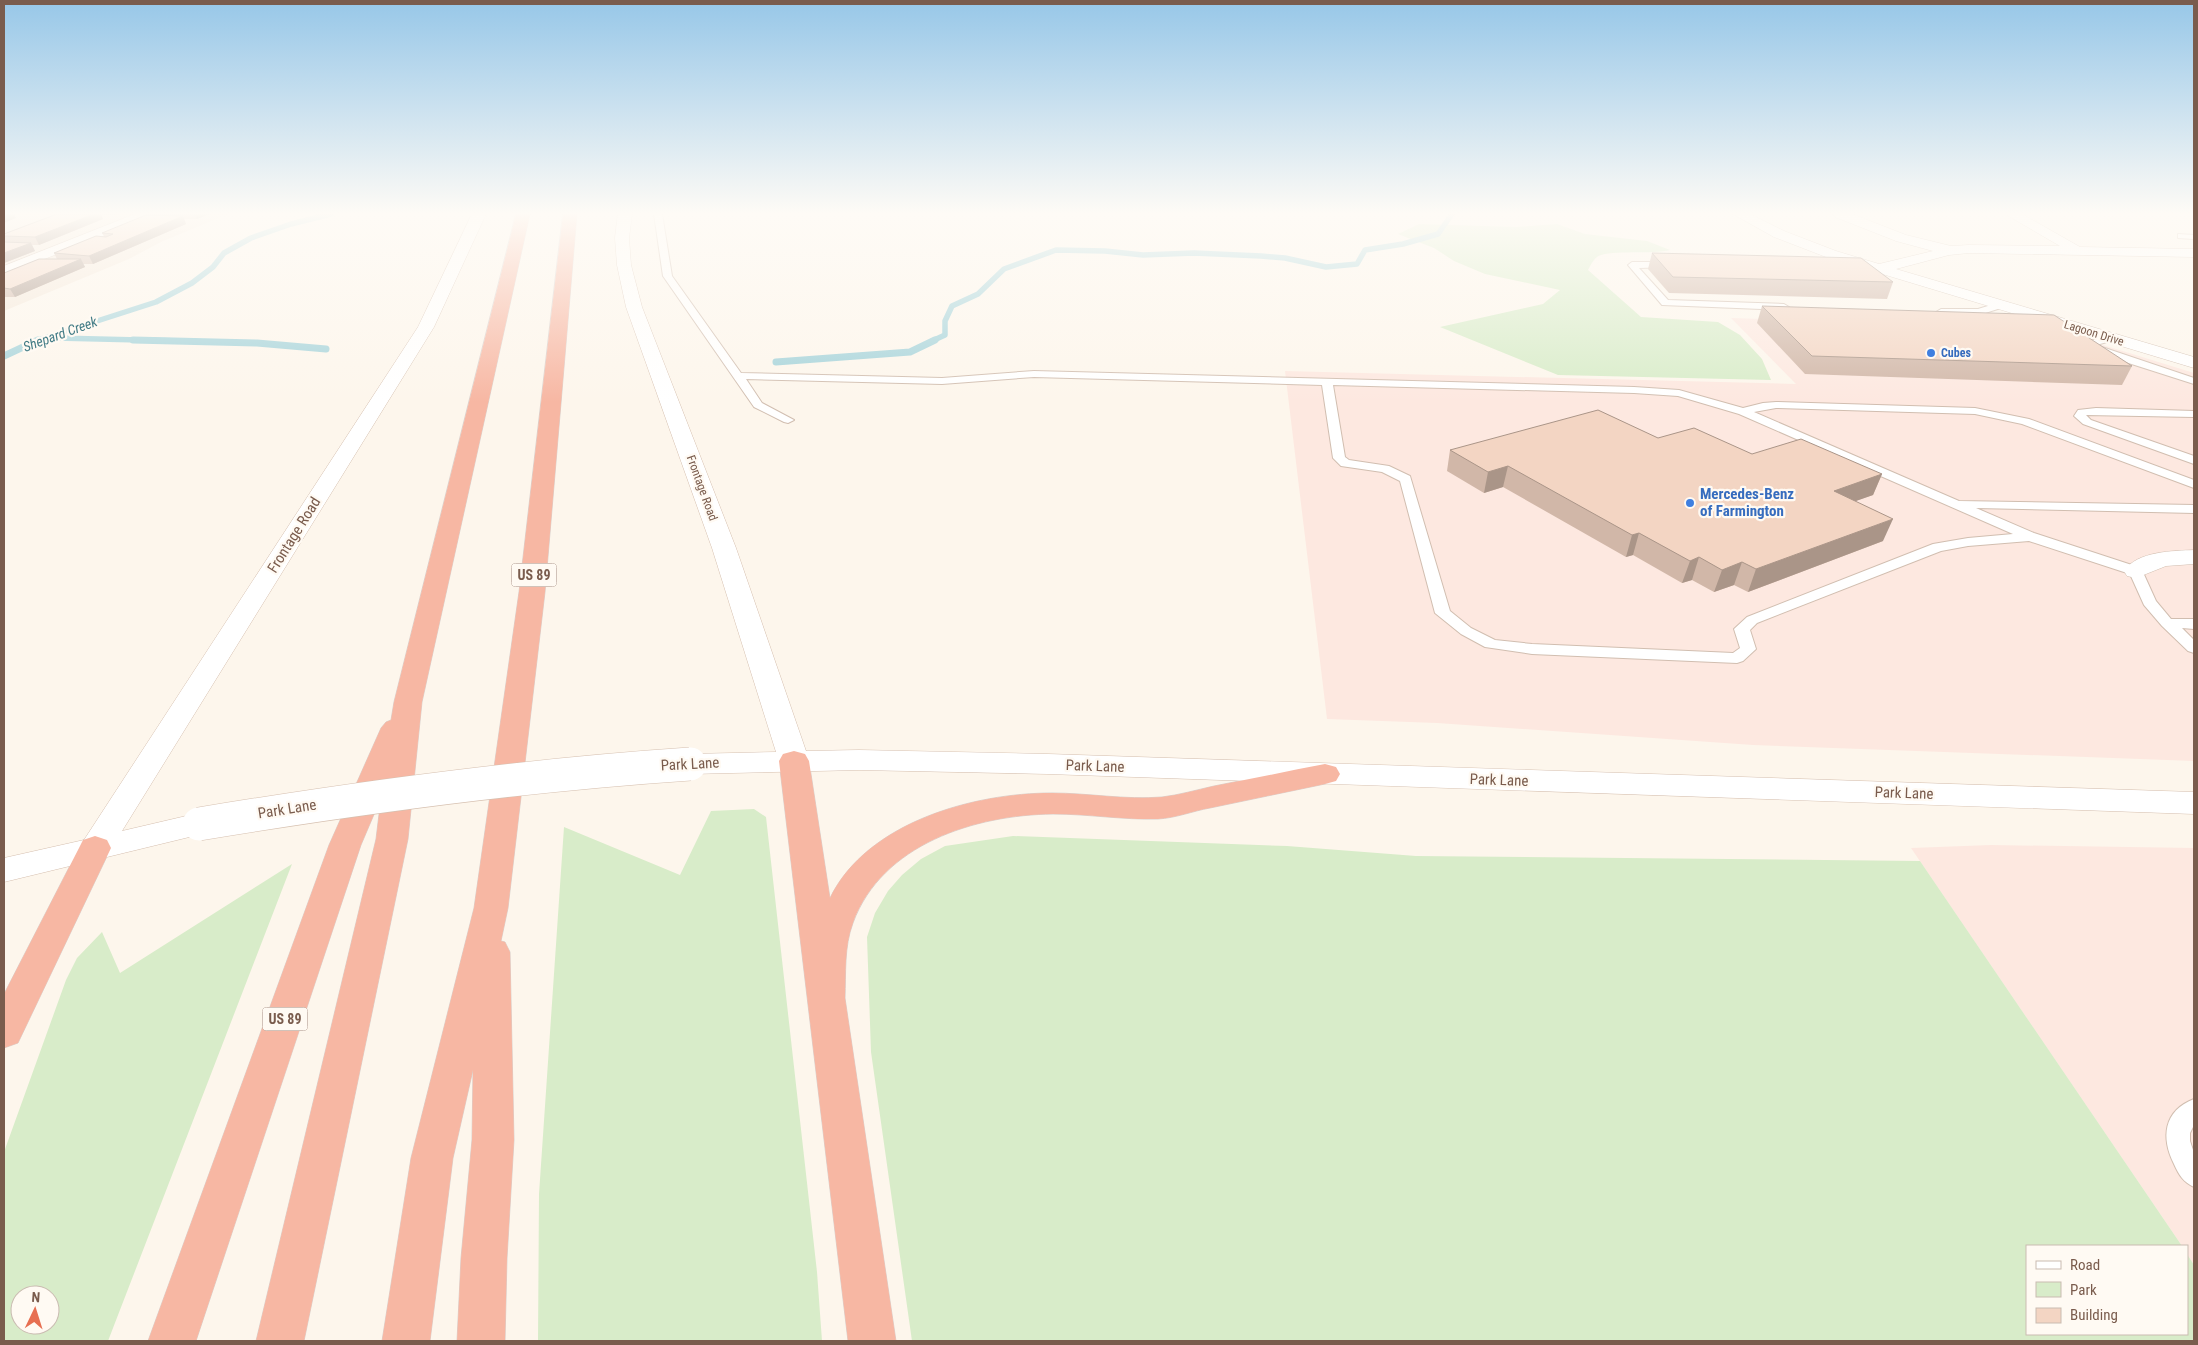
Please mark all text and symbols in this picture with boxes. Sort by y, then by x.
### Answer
water label: Shepard Creek [21,313,100,355]
street label: Lagoon Drive [2062,317,2126,349]
place label: Cubes [1941,346,1971,360]
marker: Cubes [1925,347,1937,359]
street label: Frontage Road [684,453,720,523]
place label: Mercedes-Benz of Farmington [1700,485,1794,520]
street label: Frontage Road [264,494,324,576]
marker: Mercedes-Benz of Farmington [1684,497,1696,509]
road number: US 89 [512,564,556,586]
street label: Park Lane [660,753,720,775]
street label: Park Lane [1065,756,1125,776]
street label: Park Lane [1469,770,1529,790]
street label: Park Lane [1874,783,1934,803]
street label: Park Lane [257,796,317,822]
road number: US 89 [262,1008,308,1030]
legend [2026,1245,2188,1335]
text: Road [2070,1256,2100,1274]
text: Park [2070,1281,2097,1299]
north arrow [10,1285,60,1335]
text: N [31,1289,41,1305]
text: Building [2070,1306,2118,1324]

